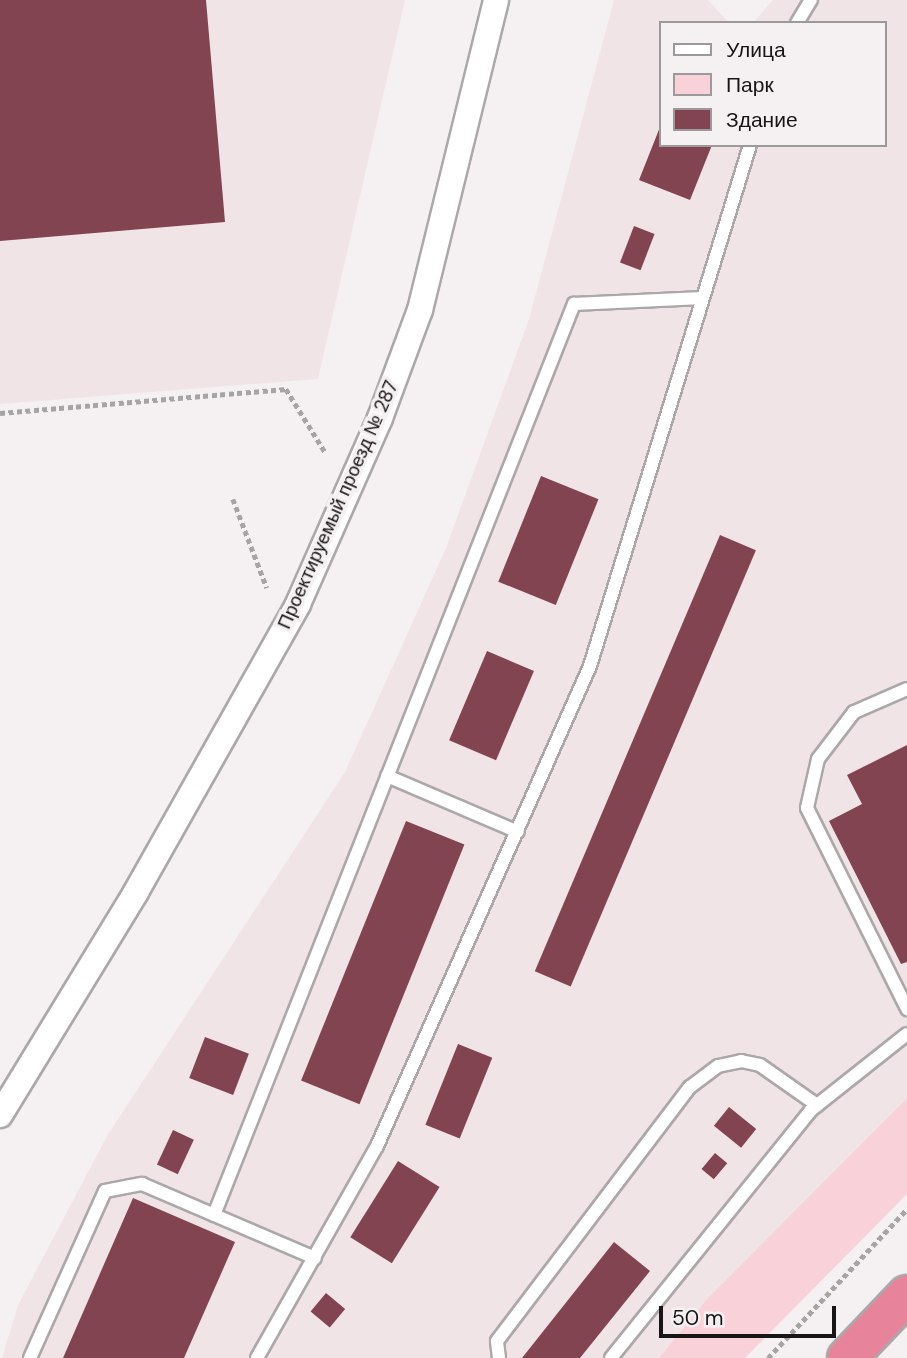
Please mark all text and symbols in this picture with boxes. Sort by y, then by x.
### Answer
legend [659,21,886,147]
text: Улица [726,36,786,64]
text: Парк [726,71,774,99]
text: Здание [726,106,798,134]
street label: Проектируемый проезд № 287 [273,377,403,633]
scale bar [662,1292,839,1336]
text: 50 m [672,1304,723,1332]

